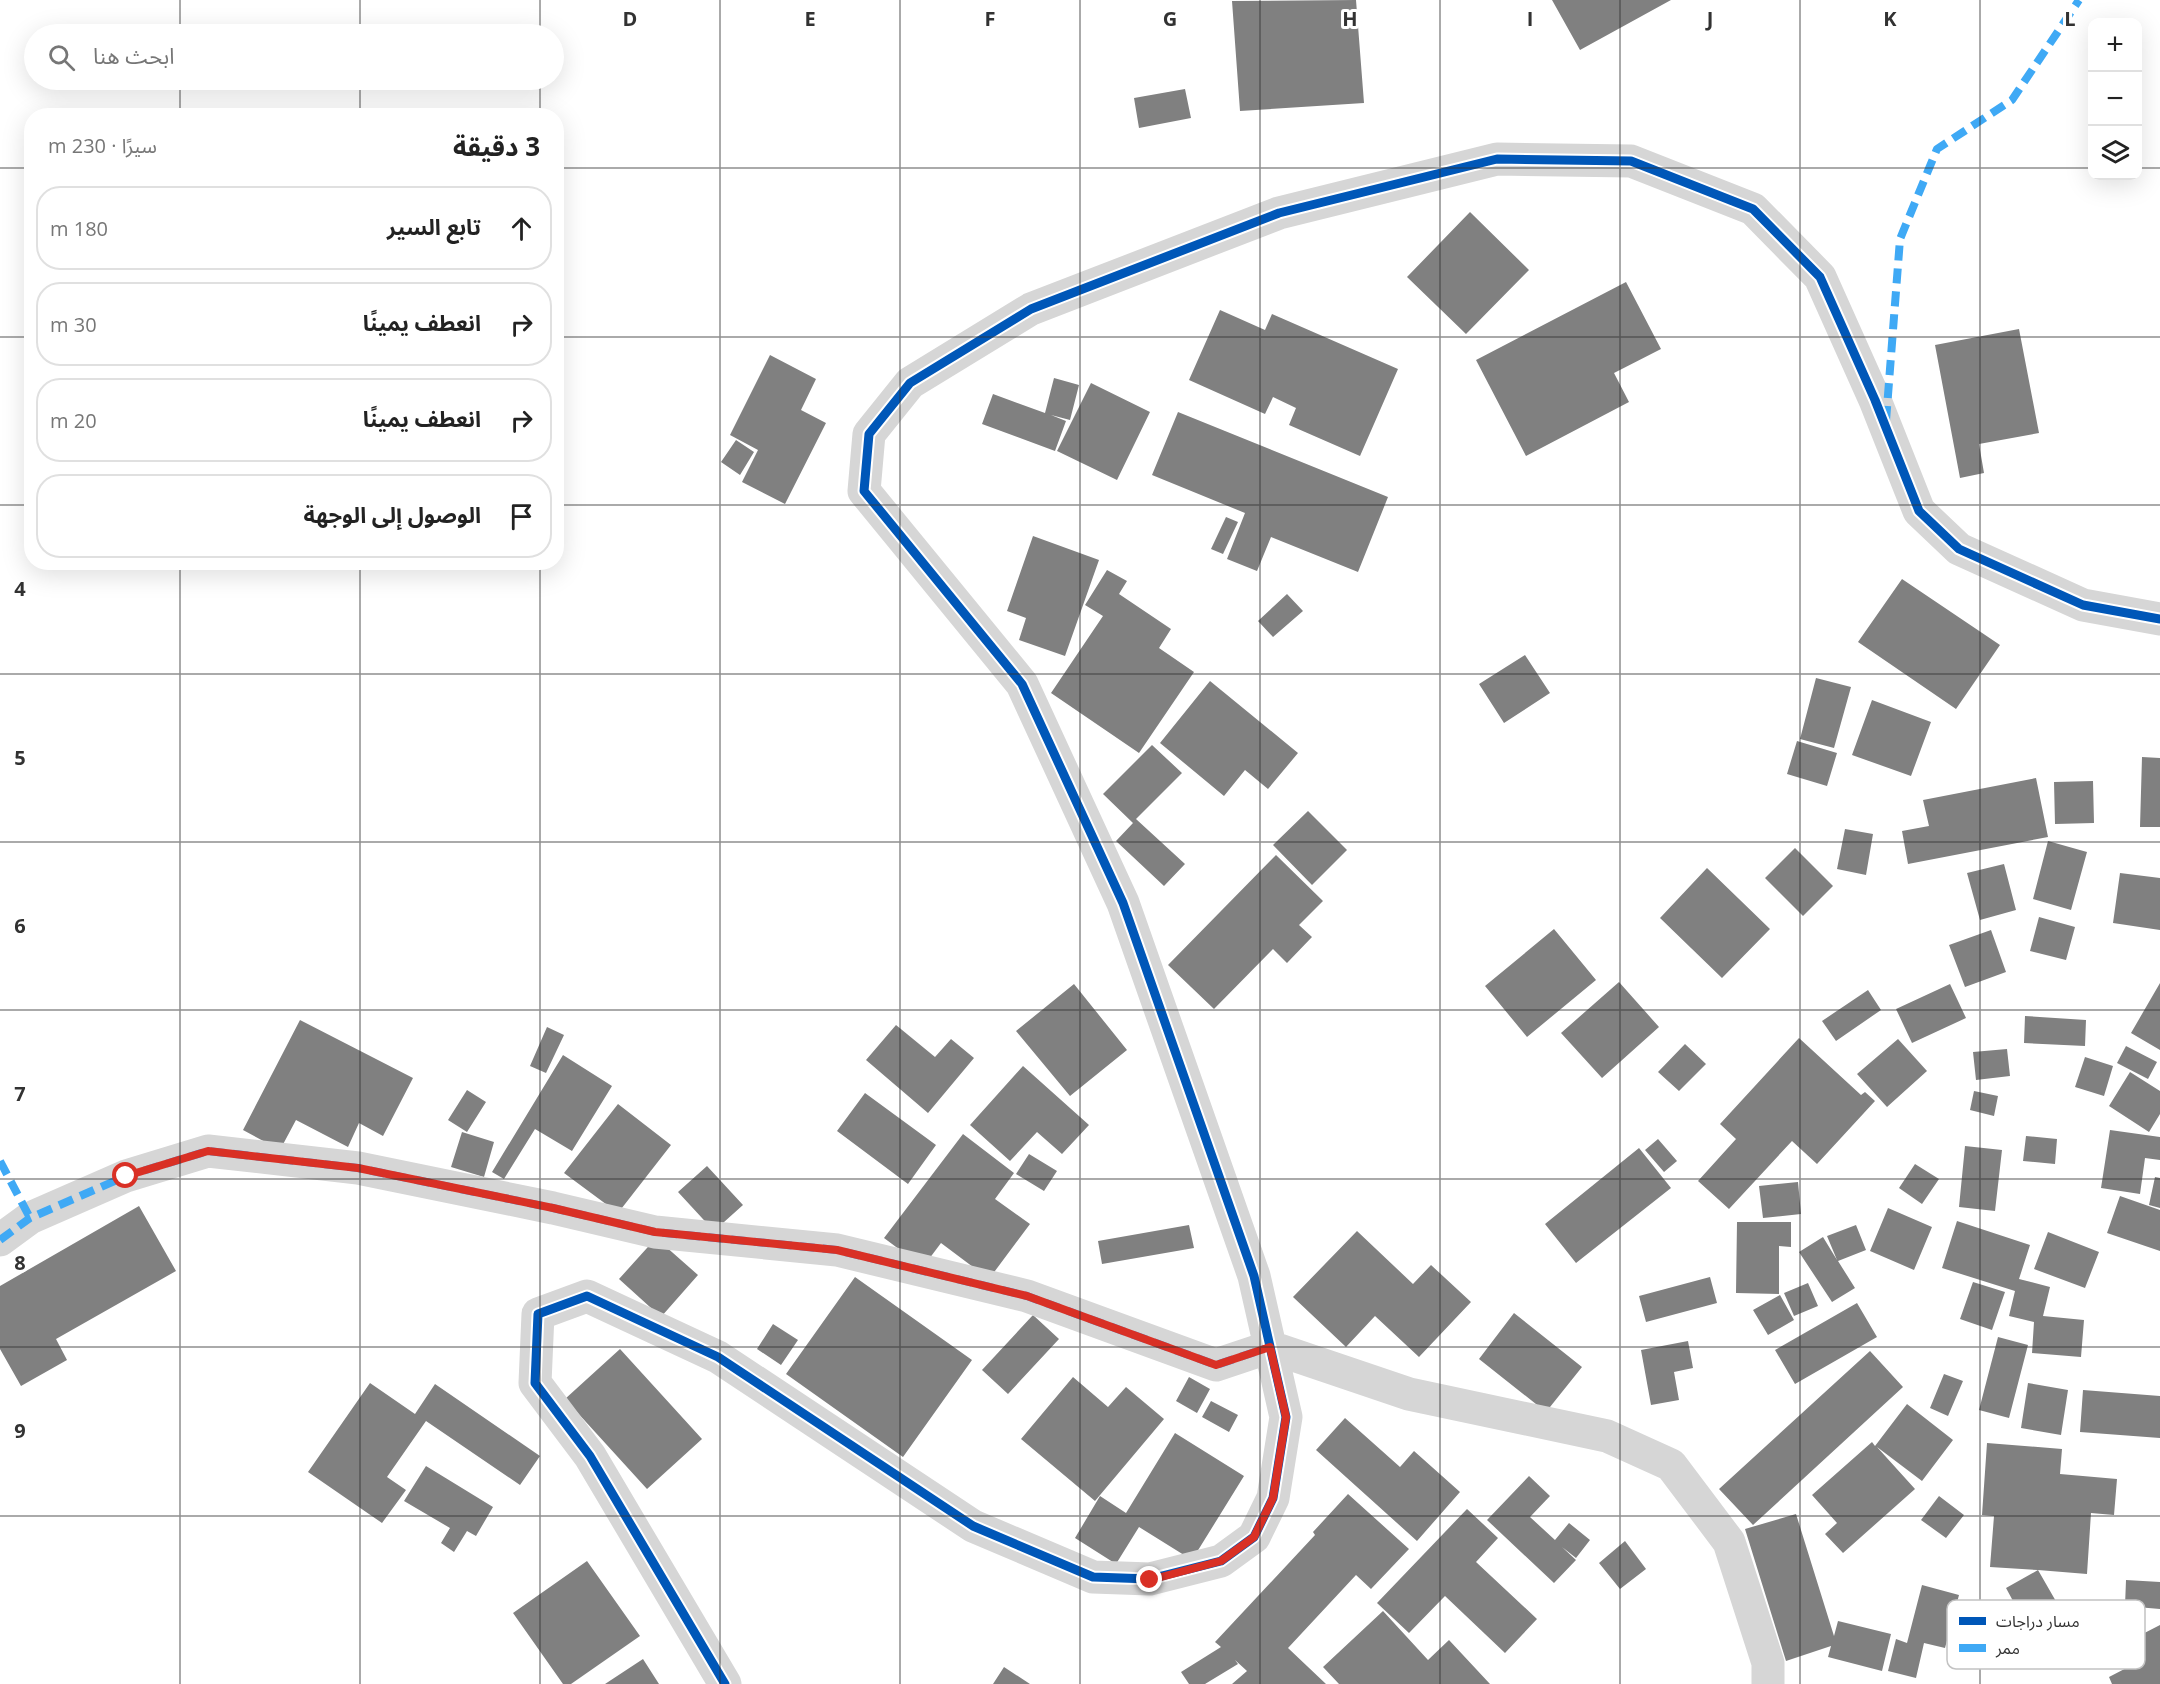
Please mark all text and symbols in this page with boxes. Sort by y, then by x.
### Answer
text: D [623,5,637,32]
text: E [804,5,816,32]
text: F [985,5,995,32]
text: G [1163,5,1177,32]
text: H [1342,5,1358,32]
text: I [1527,5,1533,32]
text: J [1705,5,1713,32]
text: K [1883,5,1897,32]
text: L [2064,5,2076,32]
map controls [2088,18,2142,180]
button: + [2088,18,2142,72]
search box [24,24,564,90]
text: ابحث هنا [93,40,175,70]
icon: search [45,41,78,74]
button: − [2088,72,2142,126]
button: layers [2088,126,2142,180]
text: 3 دقيقة [453,128,540,164]
text: سيرًا · 230 m [48,132,157,159]
text: تابع السير [387,211,481,241]
icon: ahead [505,212,538,245]
text: 180 m [50,215,108,242]
text: انعطف يمينًا [363,307,481,337]
icon: right [505,308,538,341]
text: 30 m [50,311,97,338]
text: انعطف يمينًا [363,403,481,433]
icon: right [505,404,538,437]
text: 20 m [50,407,97,434]
text: الوصول إلى الوجهة [303,499,481,529]
icon: arrive [505,500,538,533]
text: 4 [14,575,26,602]
text: 5 [14,744,26,771]
text: 6 [14,912,26,939]
text: 7 [14,1080,26,1107]
route start [112,1162,138,1188]
text: 8 [14,1249,26,1276]
text: 9 [14,1417,26,1444]
route end [1136,1566,1162,1592]
legend [1947,1600,2145,1669]
text: مسار دراجات [1996,1610,2080,1632]
text: ممر [1995,1637,2020,1659]

